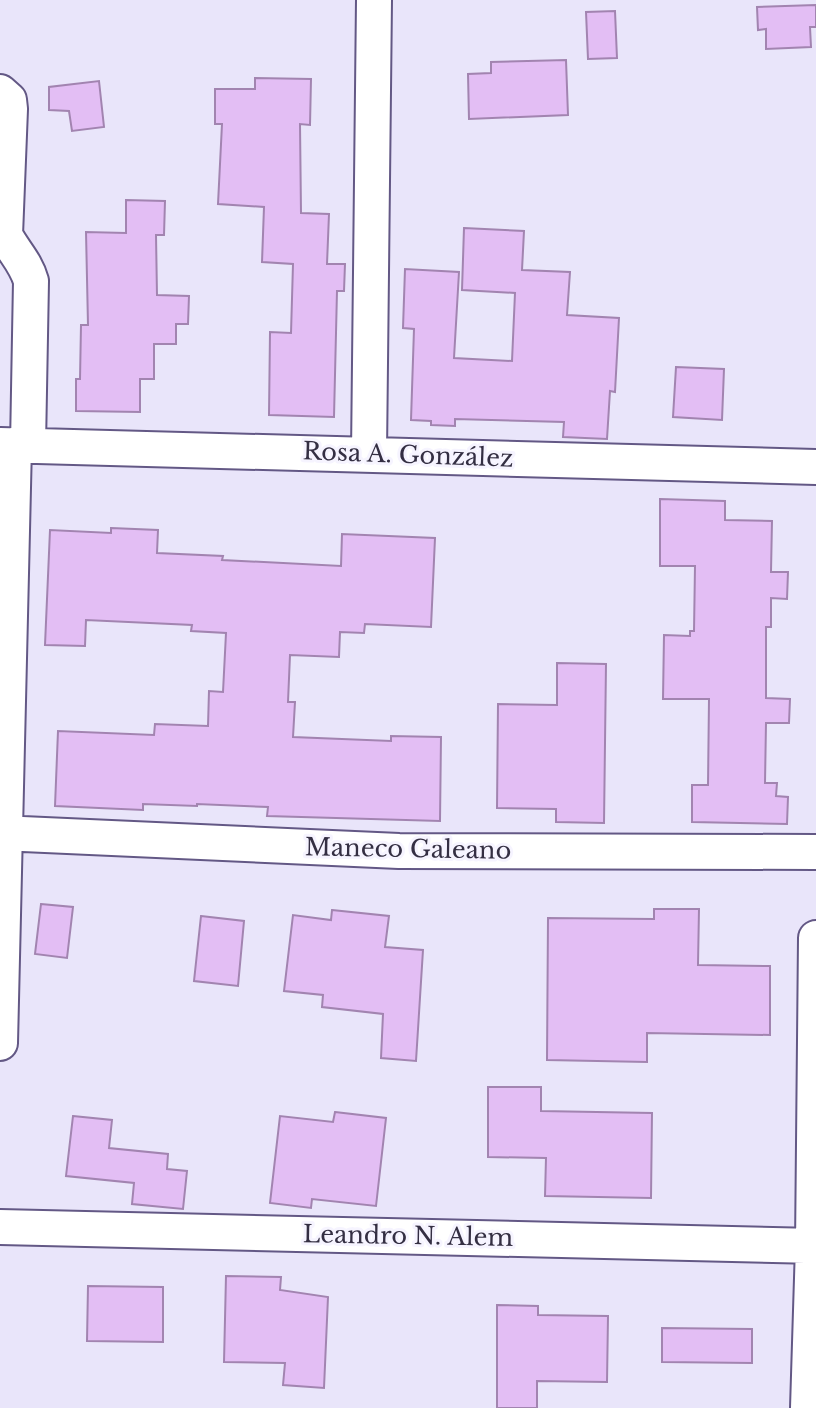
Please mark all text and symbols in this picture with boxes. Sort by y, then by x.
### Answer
street label: Rosa A. González [302,436,514,473]
street label: Maneco Galeano [305,832,511,865]
street label: Leandro N. Alem [303,1219,514,1252]

